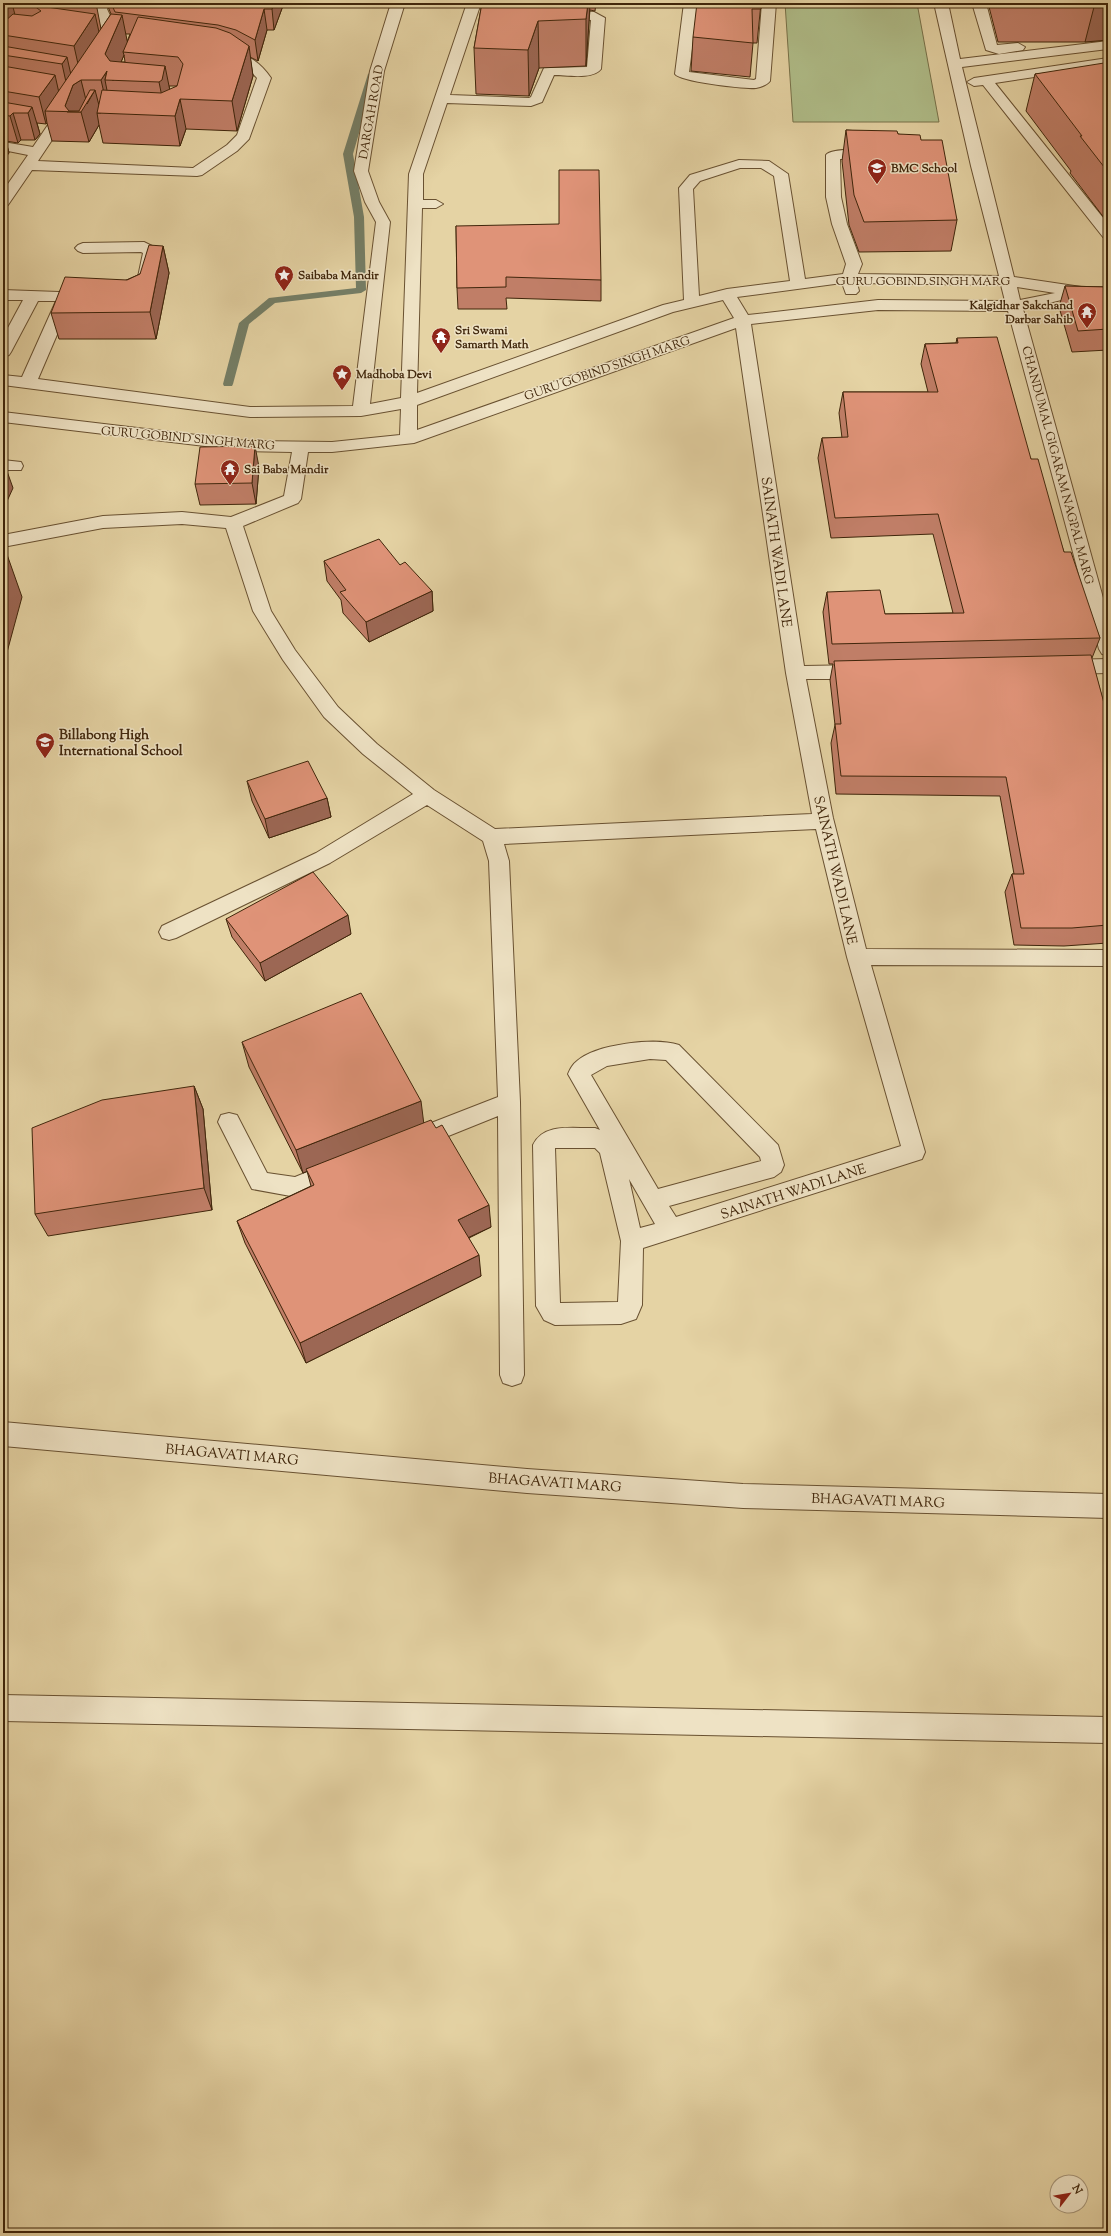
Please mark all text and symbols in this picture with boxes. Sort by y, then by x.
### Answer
street label: DARGAH ROAD [355,63,389,161]
school or university icon: BMC School [866,157,888,185]
place label: BMC School [890,160,958,178]
place icon: Saibaba Mandir [273,264,295,292]
place label: Saibaba Mandir [298,267,379,285]
street label: GURU GOBIND SINGH MARG [836,273,1010,291]
place label: Kalgidhar Sakchand Darbar Sahib [968,297,1073,329]
temple icon: Kalgidhar Sakchand Darbar Sahib [1076,301,1098,329]
place label: Sri Swami Samarth Math [455,322,530,354]
temple icon: Sri Swami Samarth Math [430,326,452,354]
street label: GURU GOBIND SINGH MARG [522,332,693,406]
street label: CHANDUMAL GIGARAM NAGPAL MARG [1016,344,1098,587]
place icon: Madhoba Devi [331,363,353,391]
place label: Madhoba Devi [355,366,432,384]
street label: GURU GOBIND SINGH MARG [100,422,276,456]
temple icon: Sai Baba Mandir [219,458,241,486]
place label: Sai Baba Mandir [244,461,329,479]
street label: SAINATH WADI LANE [755,476,796,629]
place label: Billabong High International School [59,726,183,762]
school or university icon: Billabong High International School [34,731,56,759]
street label: SAINATH WADI LANE [807,794,861,947]
street label: SAINATH WADI LANE [718,1160,869,1226]
street label: BHAGAVATI MARG [164,1440,300,1472]
street label: BHAGAVATI MARG [488,1469,623,1499]
street label: BHAGAVATI MARG [811,1490,946,1514]
north arrow [1049,2174,1089,2214]
text: N [1067,2181,1086,2197]

